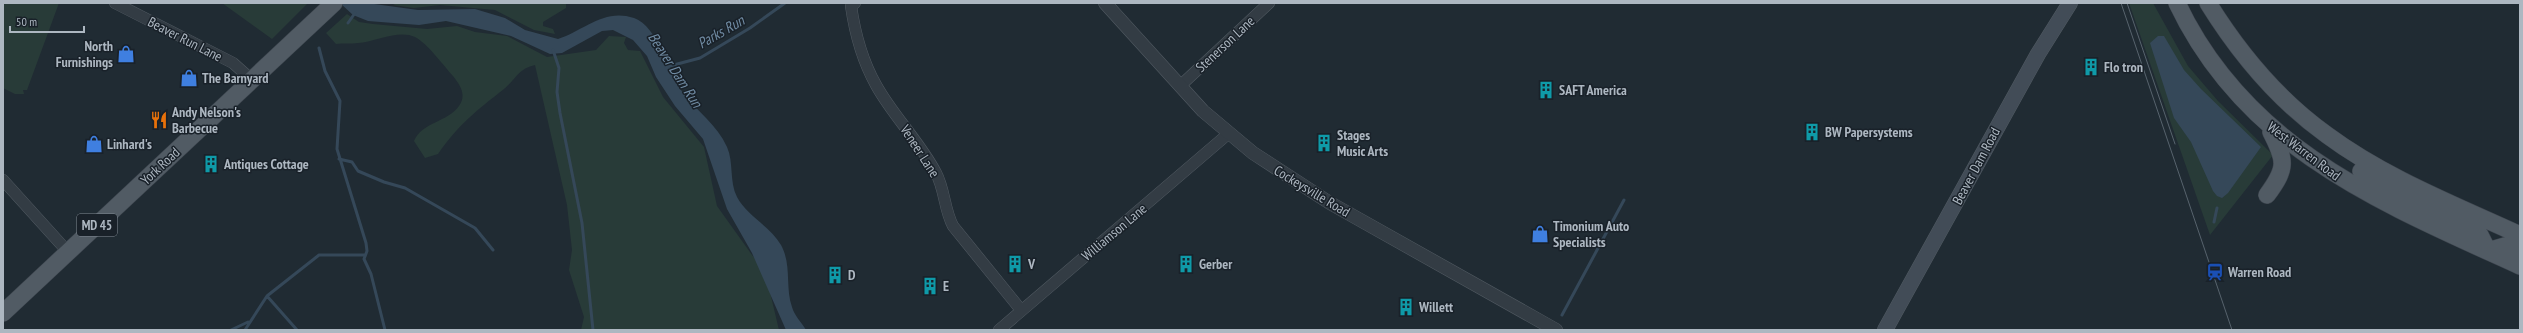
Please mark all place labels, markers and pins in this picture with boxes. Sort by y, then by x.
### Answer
place label: North Furnishings [56,37,113,71]
shop icon: North Furnishings [116,44,136,64]
building icon: Flo tron [2081,57,2101,77]
place label: Flo tron [2104,58,2143,76]
shop icon: The Barnyard [179,68,199,88]
place label: The Barnyard [202,69,269,87]
building icon: SAFT America [1536,80,1556,100]
place label: SAFT America [1559,81,1627,99]
place label: Andy Nelson's Barbecue [171,103,241,137]
restaurant icon: Andy Nelson's Barbecue [149,110,169,130]
building icon: BW Papersystems [1802,122,1822,142]
place label: BW Papersystems [1825,123,1913,141]
place label: Stages Music Arts [1337,126,1388,160]
building icon: Stages Music Arts [1314,133,1334,153]
shop icon: Linhard's [84,134,104,154]
place label: Linhard's [107,135,152,153]
building icon: Antiques Cottage [201,154,221,174]
place label: Antiques Cottage [223,155,309,173]
place label: Timonium Auto Specialists [1553,217,1629,251]
shop icon: Timonium Auto Specialists [1530,224,1550,244]
building icon: V [1005,254,1025,274]
building icon: Gerber [1176,254,1196,274]
place label: V [1027,255,1036,273]
place label: Gerber [1199,255,1233,273]
station icon: Warren Road [2205,262,2225,282]
place label: Warren Road [2227,263,2291,281]
building icon: D [825,265,845,285]
place label: D [848,266,856,284]
building icon: E [920,276,940,296]
place label: E [943,277,949,295]
building icon: Willett [1396,297,1416,317]
place label: Willett [1418,298,1453,316]

